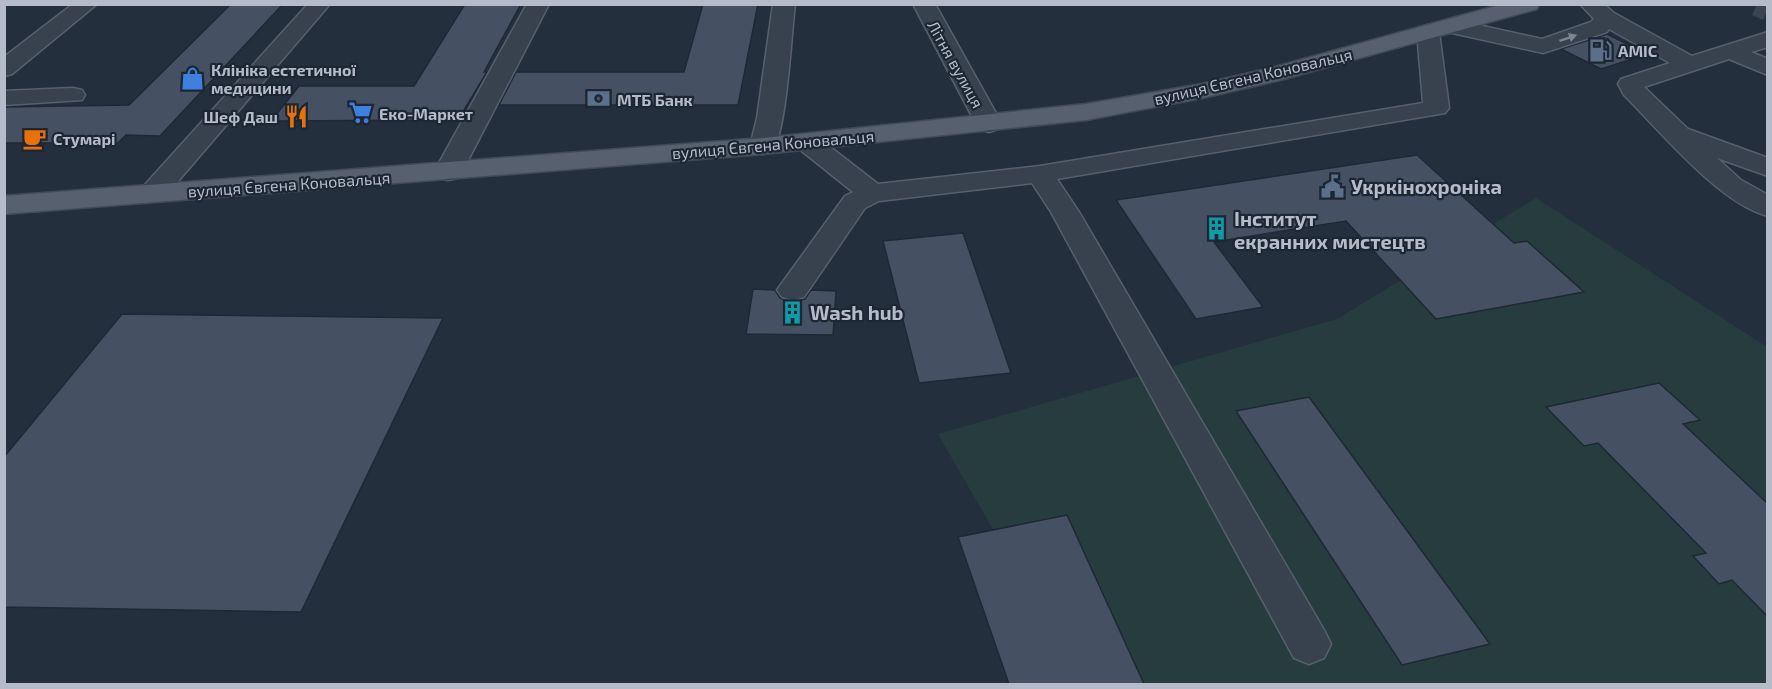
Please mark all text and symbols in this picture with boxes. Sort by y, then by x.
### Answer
street label: Літня вулиця [923,17,988,112]
one-way arrow [1559,32,1577,42]
fuel station icon: AMIC [1587,37,1613,63]
place label: AMIC [1618,41,1657,60]
street label: вулиця Євгена Коновальця [1152,44,1354,109]
place label: Клініка естетичної медицини [211,60,356,97]
shop icon: Клініка естетичної медицини [180,65,206,91]
bank icon: МТБ Банк [586,86,612,112]
place label: МТБ Банк [617,90,693,109]
supermarket icon: Еко-Маркет [348,100,374,126]
restaurant icon: Шеф Даш [283,103,309,129]
place label: Еко-Маркет [379,104,473,123]
place label: Шеф Даш [204,107,278,126]
cafe icon: Стумарі [22,125,48,151]
street label: вулиця Євгена Коновальця [671,126,875,163]
place label: Стумарі [53,129,116,148]
street label: вулиця Євгена Коновальця [187,167,391,202]
public building icon: Укркінохроніка [1320,173,1346,199]
place label: Укркінохроніка [1351,174,1502,198]
place label: Інститут екранних мистецтв [1234,206,1426,253]
building icon: Інститут екранних мистецтв [1203,216,1229,242]
building icon: Wash hub [779,299,805,325]
place label: Wash hub [810,300,904,324]

